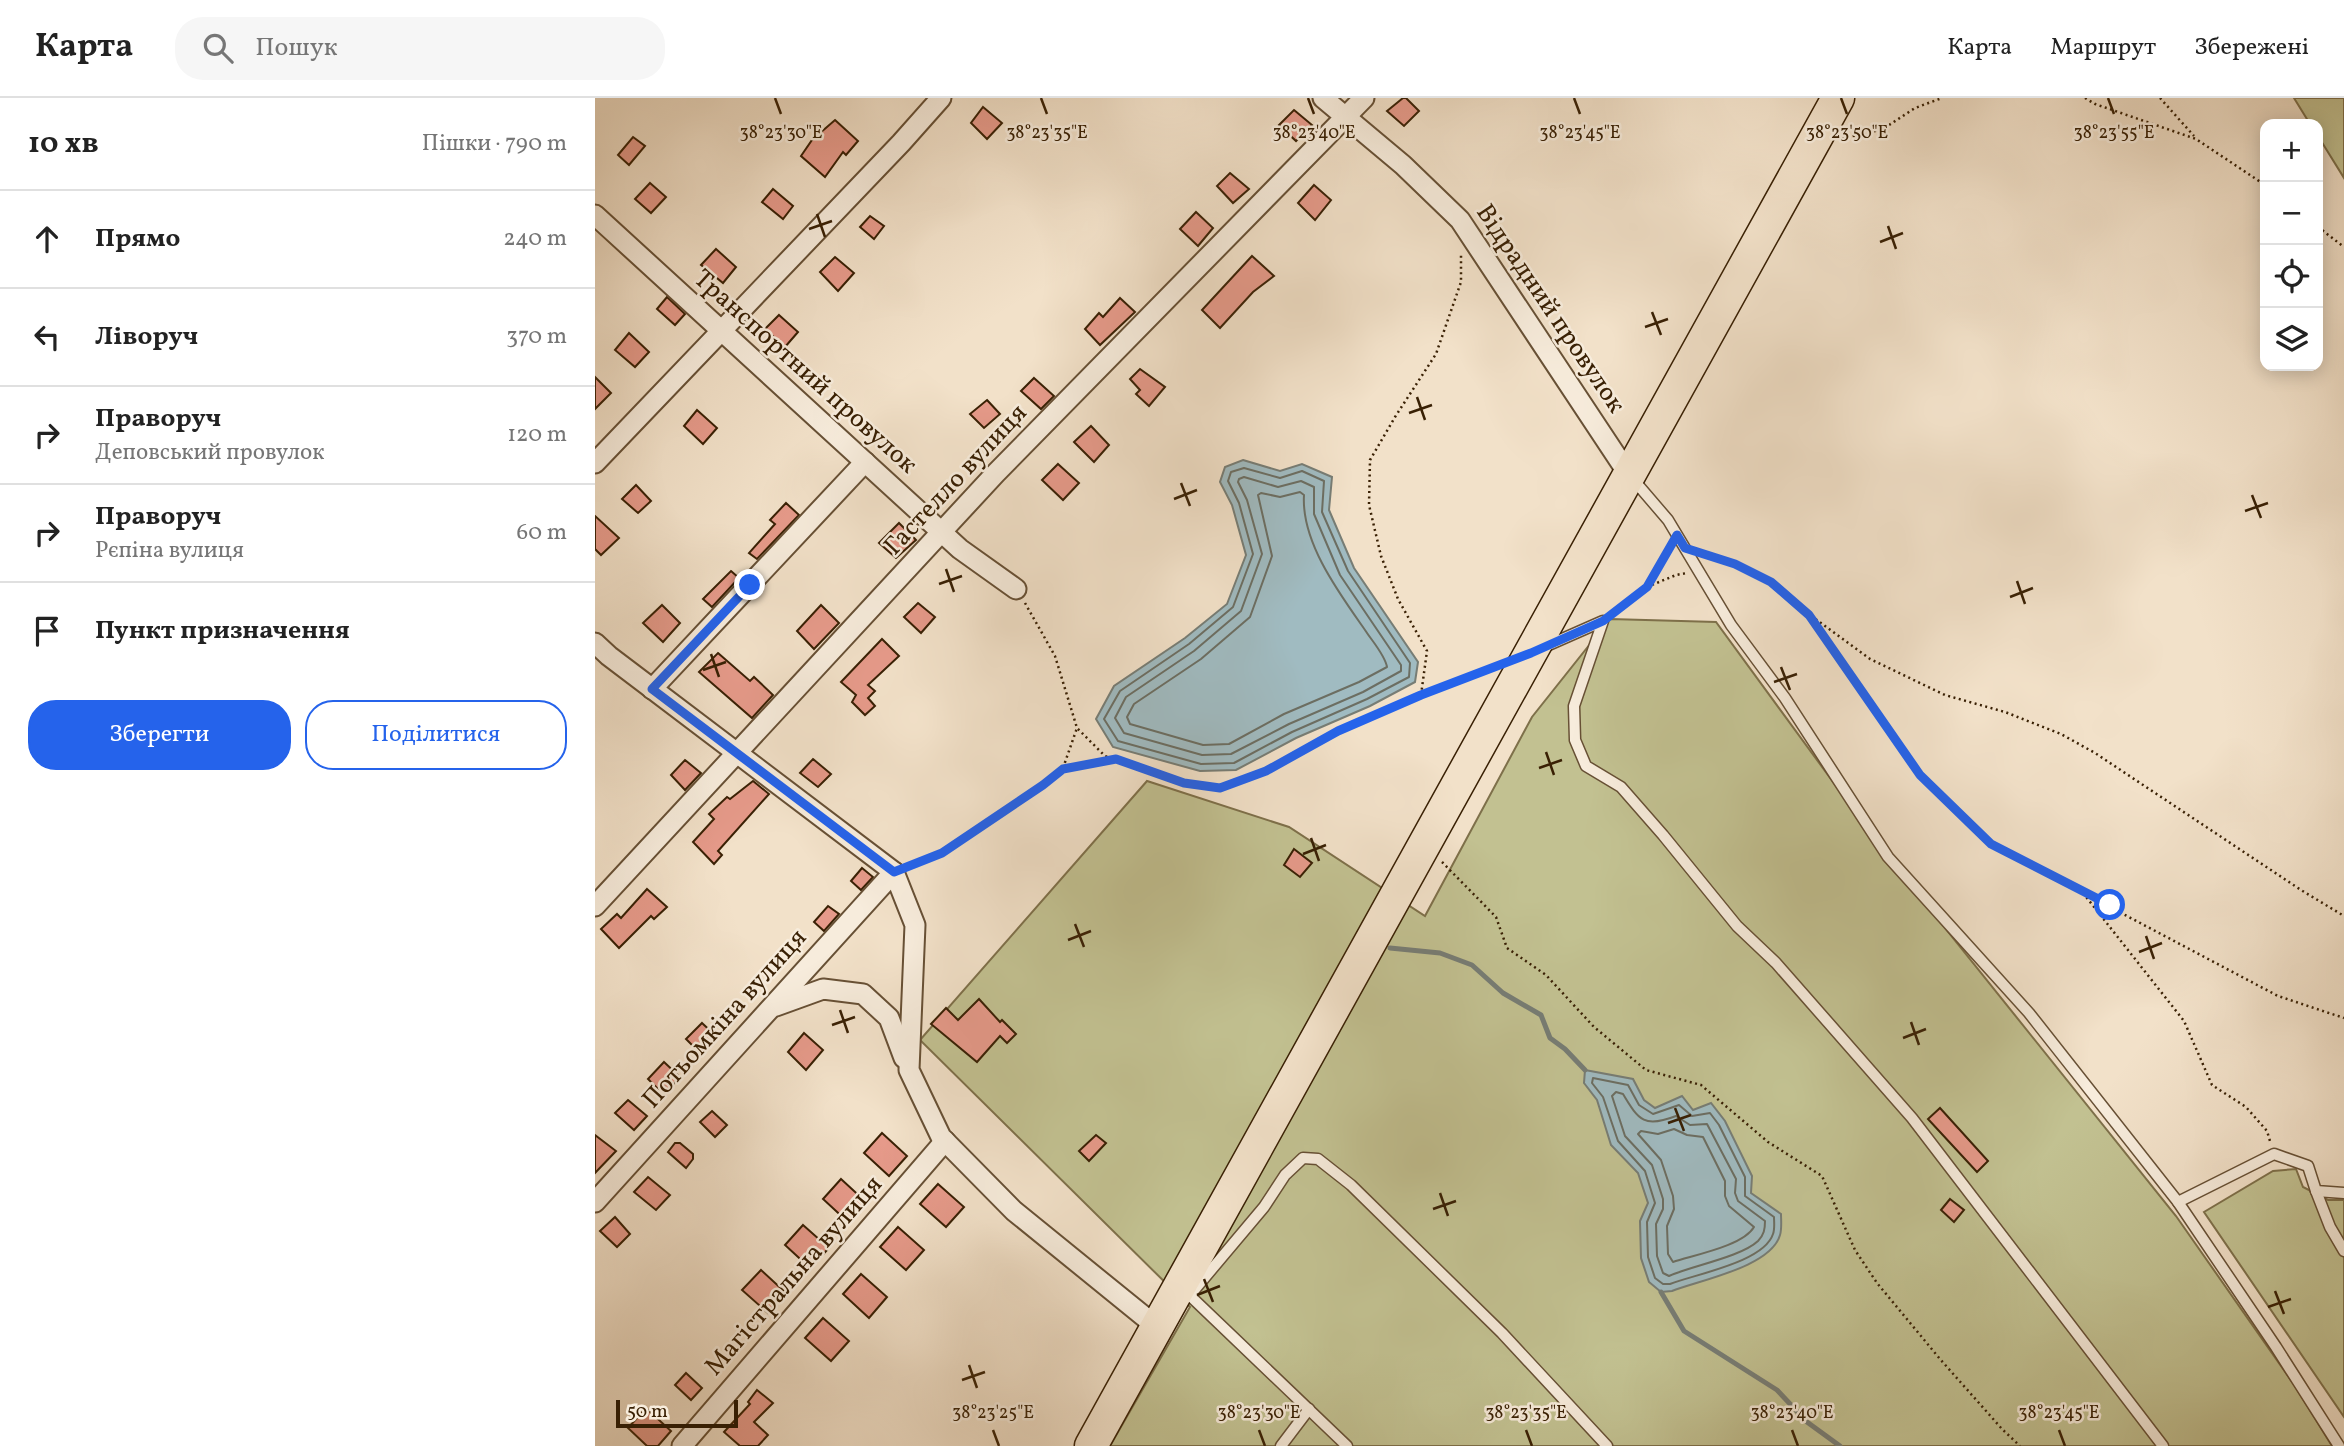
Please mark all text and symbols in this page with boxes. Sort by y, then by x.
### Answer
search box [175,17,665,80]
text: Карта [35,25,133,71]
icon: search [199,29,237,67]
text: Пошук [255,30,338,66]
text: Карта [1947,31,2012,65]
text: Маршрут [2050,31,2156,65]
text: Збережені [2194,31,2309,65]
map controls [2260,119,2323,371]
button: + [2260,119,2323,182]
text: 38°23'30"E [739,121,823,146]
text: 38°23'35"E [1006,121,1088,146]
text: 38°23'40"E [1272,121,1356,146]
text: 38°23'45"E [1539,121,1621,146]
text: 38°23'50"E [1806,121,1888,146]
text: 38°23'55"E [2073,121,2155,146]
text: 10 хв [28,123,99,165]
text: Пішки · 790 m [422,128,567,160]
button: − [2260,182,2323,245]
street label: Відрадний провулок [1467,197,1634,421]
icon: ahead [28,220,66,258]
text: Прямо [95,221,180,257]
text: 240 m [503,223,567,255]
button: locate [2260,245,2323,308]
street label: Транспортний провулок [685,262,925,483]
button: layers [2260,308,2323,371]
icon: left [28,318,66,356]
text: Ліворуч [95,319,198,355]
text: 370 m [506,321,567,353]
street label: Гастелло вулиця [876,396,1036,564]
text: Праворуч [95,401,221,437]
icon: right [28,416,66,454]
text: 120 m [507,419,567,451]
text: Деповський провулок [95,437,325,469]
text: Праворуч [95,499,221,535]
icon: right [28,514,66,552]
text: 60 m [517,517,567,549]
text: Рєпіна вулиця [95,535,244,567]
route end [734,569,765,600]
icon: arrive [28,612,66,650]
text: Пункт призначення [95,613,350,649]
button: Зберегти [28,700,291,770]
button: Поділитися [305,700,567,770]
route start [2094,889,2125,920]
street label: Потьомкіна вулиця [634,921,816,1117]
street label: Магістральна вулиця [697,1168,891,1384]
scale bar [616,1397,739,1429]
text: 50 m [627,1399,668,1425]
text: 38°23'25"E [952,1401,1034,1426]
text: 38°23'30"E [1217,1401,1301,1426]
text: 38°23'35"E [1485,1401,1567,1426]
text: 38°23'40"E [1750,1401,1834,1426]
text: 38°23'45"E [2018,1401,2100,1426]

